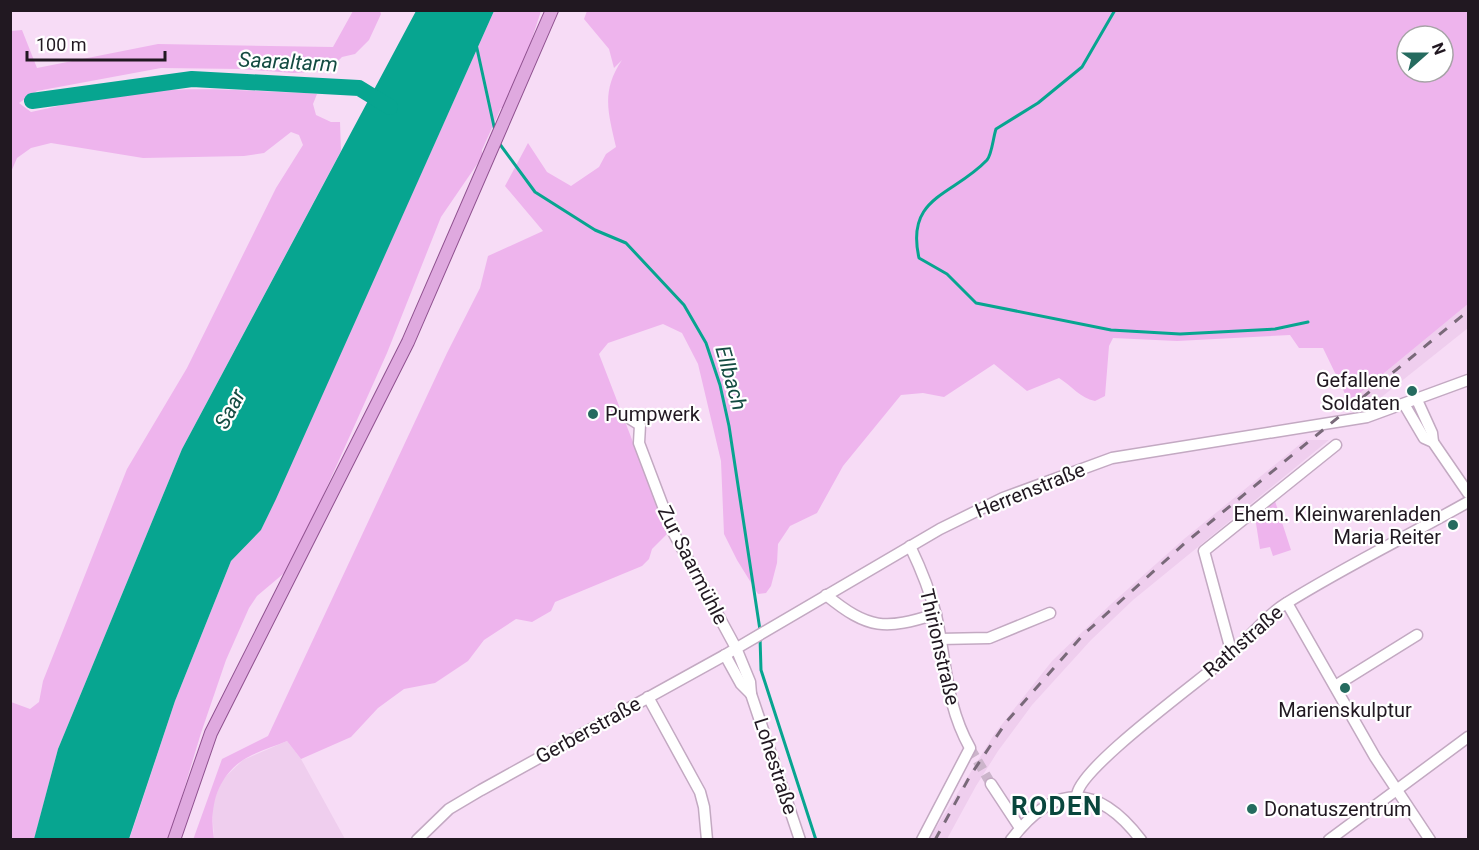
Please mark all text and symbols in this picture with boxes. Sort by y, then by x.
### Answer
scale bar [27,24,165,62]
north arrow [1395,24,1455,84]
text: 100 m [36,34,87,55]
text: N [1428,40,1449,57]
water label: Saaraltarm [238,47,338,77]
water label: Ellbach [710,343,752,413]
place label: Gefallene Soldaten [1316,368,1400,415]
water label: Saar [210,384,251,433]
marker: Gefallene Soldaten [1405,384,1419,398]
place label: Pumpwerk [605,402,701,426]
marker: Pumpwerk [586,407,600,421]
street label: Herrenstraße [971,457,1089,523]
street label: Zur Saarmühle [653,502,733,628]
place label: Ehem. Kleinwarenladen Maria Reiter [1233,502,1441,549]
marker: Ehem. Kleinwarenladen Maria Reiter [1446,518,1460,532]
street label: Thirionstraße [915,587,965,707]
street label: Rathstraße [1198,600,1288,682]
marker: Marienskulptur [1338,681,1352,695]
street label: Gerberstraße [531,691,645,769]
place label: Marienskulptur [1278,698,1412,722]
street label: Lohestraße [749,715,803,817]
district label: RODEN [1011,791,1103,821]
place label: Donatuszentrum [1264,797,1412,821]
marker: Donatuszentrum [1245,802,1259,816]

